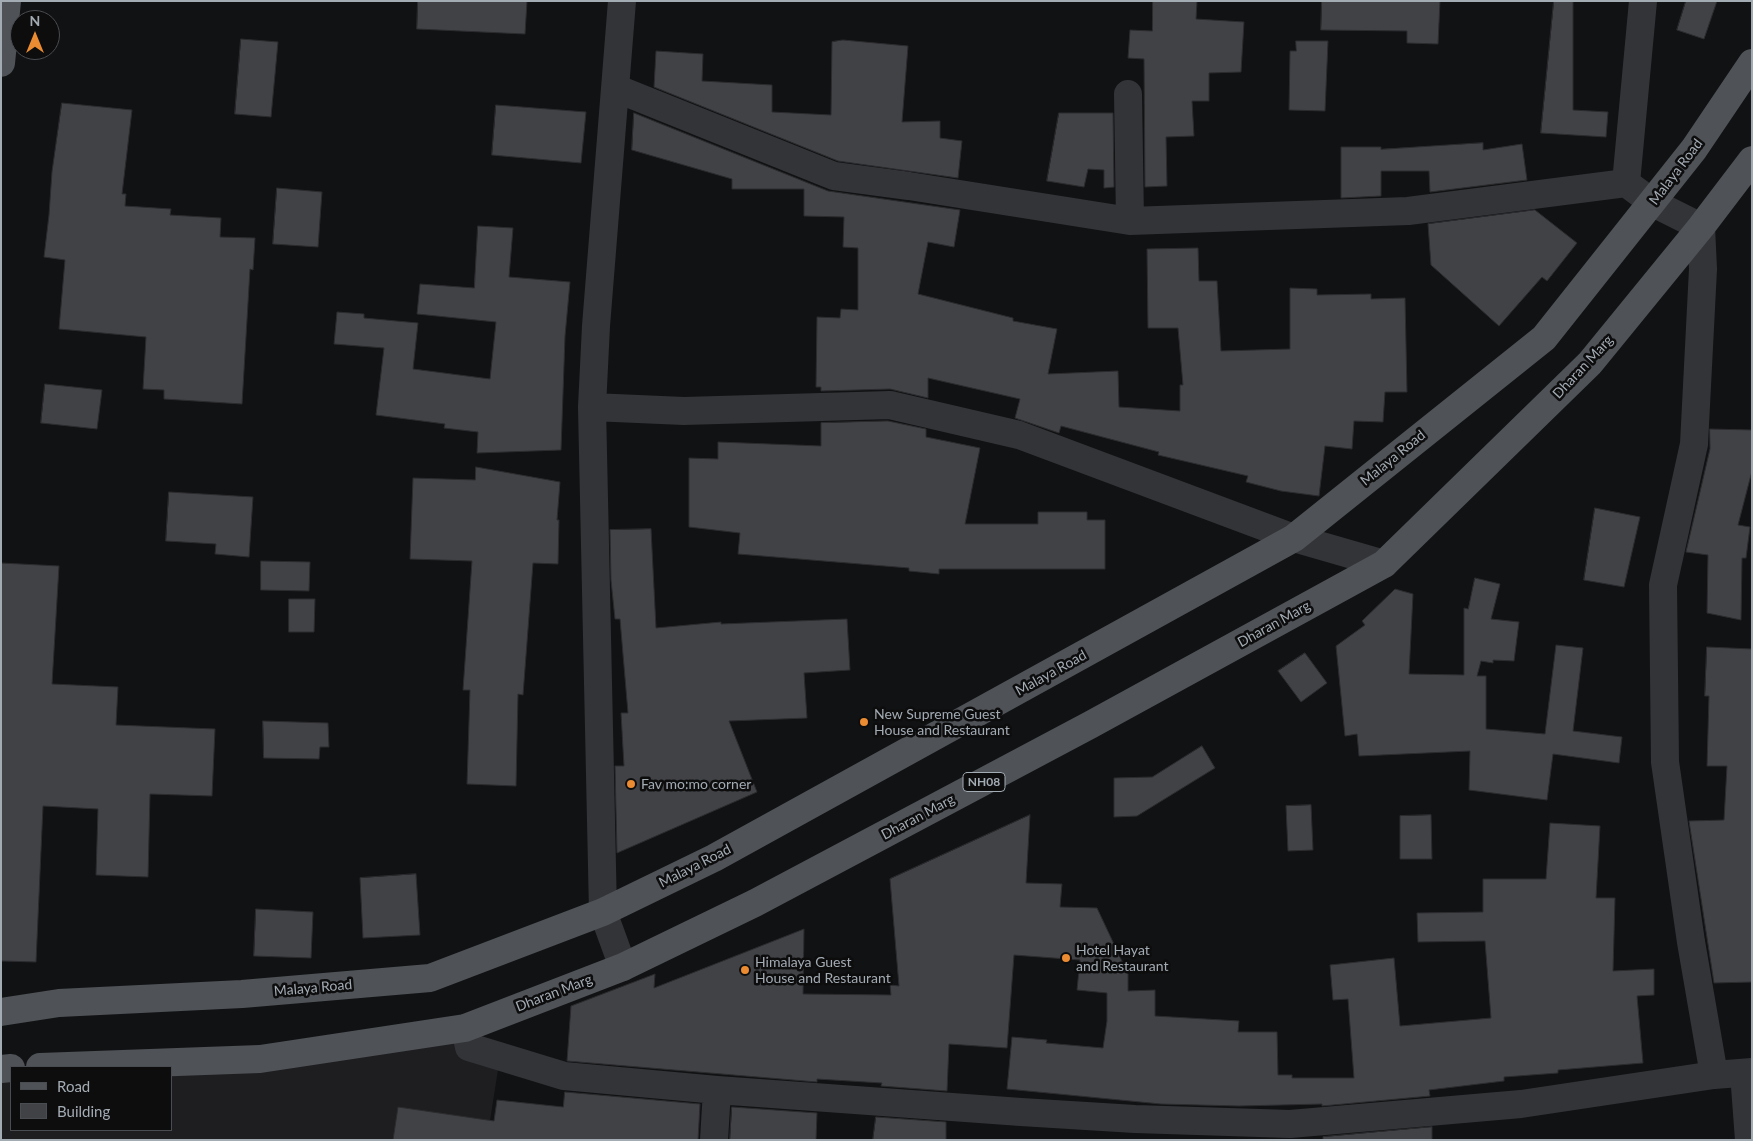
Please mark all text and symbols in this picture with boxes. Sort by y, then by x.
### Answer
north arrow [10,10,60,60]
text: N [30,12,40,29]
street label: Malaya Road [1646,136,1706,208]
street label: Dharan Marg [1549,332,1617,402]
street label: Malaya Road [1357,427,1429,489]
street label: Dharan Marg [1235,597,1313,651]
street label: Malaya Road [1013,647,1089,699]
place label: New Supreme Guest House and Restaurant [874,706,1010,739]
marker: New Supreme Guest House and Restaurant [858,716,870,728]
road number: NH08 [963,772,1005,792]
place label: Fav mo:mo corner [641,776,751,792]
marker: Fav mo:mo corner [625,778,637,790]
street label: Dharan Marg [878,791,958,843]
street label: Malaya Road [656,841,734,891]
place label: Hotel Hayat and Restaurant [1076,942,1168,974]
marker: Hotel Hayat and Restaurant [1060,952,1072,964]
place label: Himalaya Guest House and Restaurant [755,954,891,986]
marker: Himalaya Guest House and Restaurant [739,964,751,976]
street label: Dharan Marg [513,971,595,1015]
street label: Malaya Road [273,976,353,1000]
legend [10,1066,172,1131]
text: Road [57,1077,90,1095]
text: Building [57,1102,110,1120]

